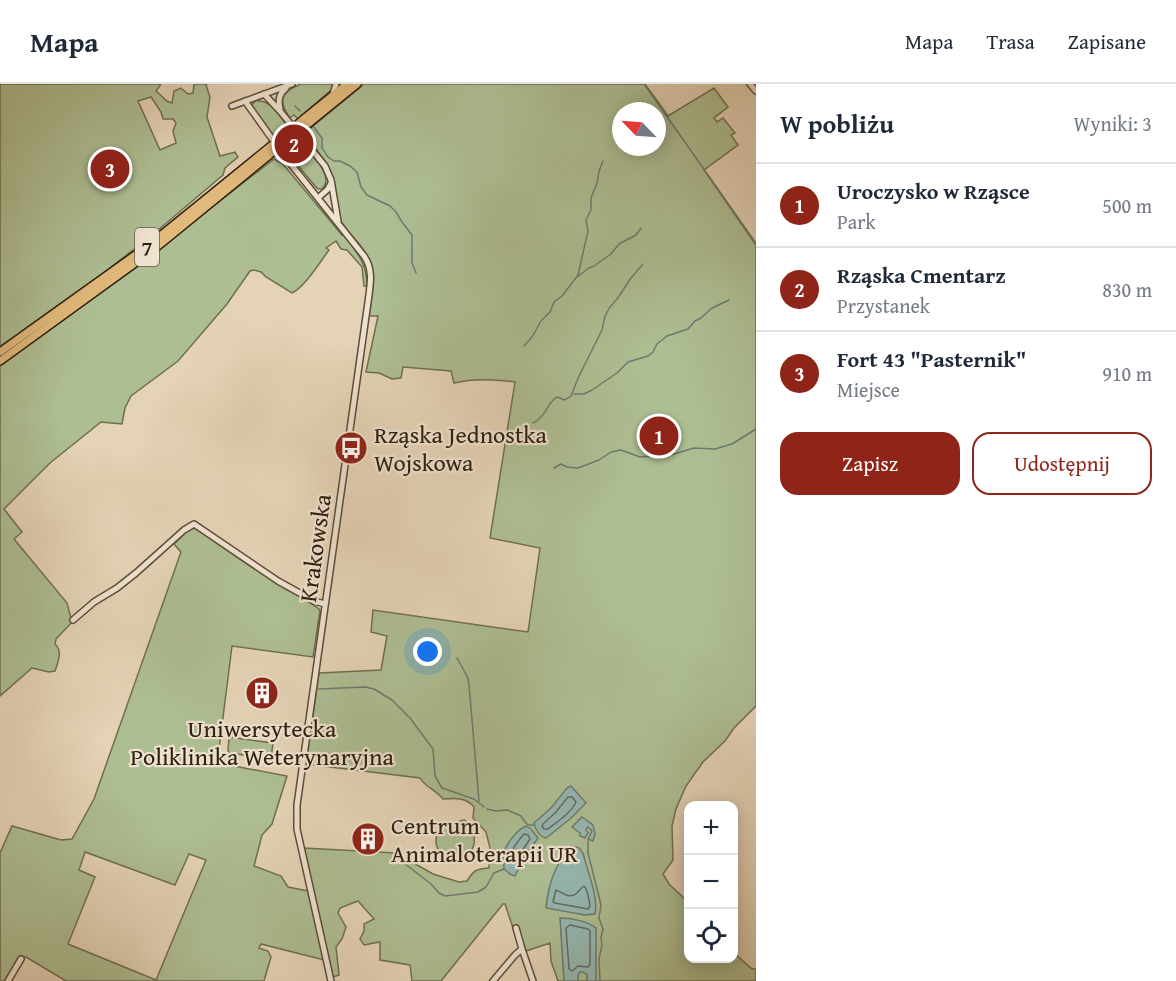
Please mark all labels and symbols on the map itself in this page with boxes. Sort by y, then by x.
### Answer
north arrow [612,102,666,156]
pin: 2 [274,122,314,166]
pin: 3 [90,146,130,191]
road number: 7 [135,228,159,266]
pin: 1 [640,414,678,458]
place label: Rząska Jednostka Wojskowa [374,417,548,480]
bus stop icon: Rząska Jednostka Wojskowa [333,430,369,466]
street label: Krakowska [290,491,340,604]
your location [413,637,442,666]
building icon: Uniwersytecka Poliklinika Weterynaryjna [244,675,280,711]
place label: Uniwersytecka Poliklinika Weterynaryjna [130,711,394,774]
place label: Centrum Animaloterapii UR [391,808,578,871]
building icon: Centrum Animaloterapii UR [350,821,386,857]

